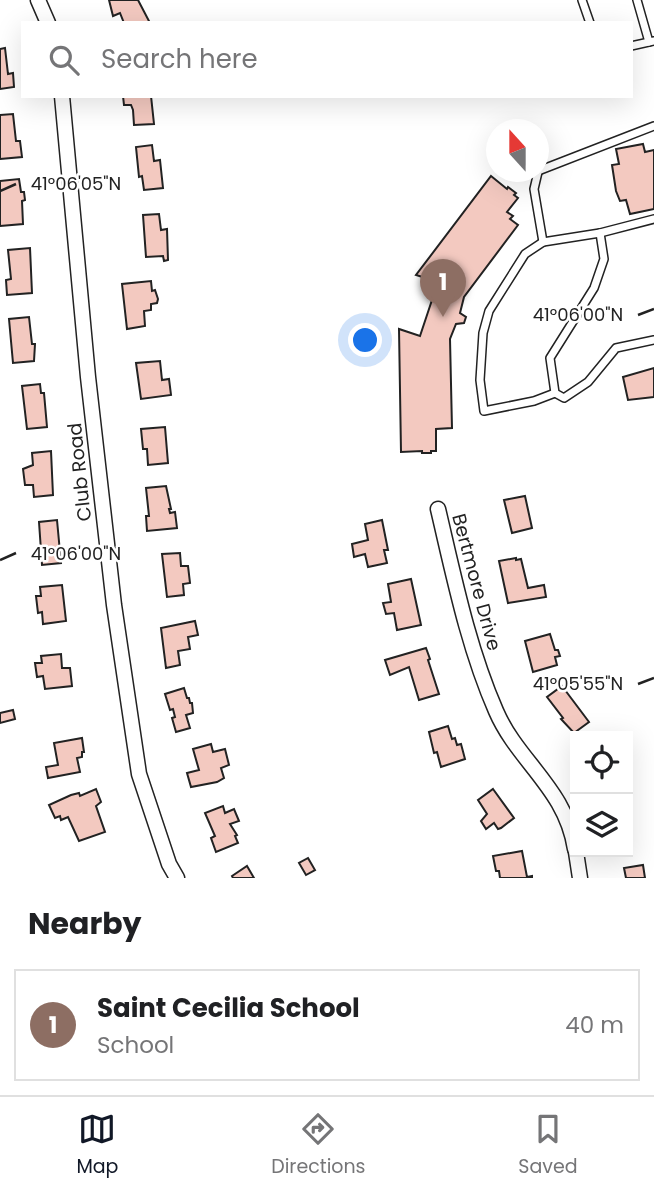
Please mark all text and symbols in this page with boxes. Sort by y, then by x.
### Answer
search box [21,21,633,98]
icon: search [45,41,83,79]
text: Search here [101,41,258,77]
north arrow [486,119,549,182]
text: 41°06'05"N [31,171,121,196]
pin: 1 [420,259,466,317]
text: 41°06'00"N [533,302,623,327]
your location [348,323,382,357]
street label: Club Road [61,421,98,523]
street label: Bertmore Drive [445,511,508,654]
text: 41°06'00"N [31,541,121,566]
text: 41°05'55"N [533,671,623,696]
map controls [570,731,633,857]
button: locate [570,731,633,794]
button: layers [570,794,633,857]
text: Nearby [28,902,142,945]
text: Saint Cecilia School [97,990,360,1026]
text: 1 [49,1009,57,1041]
text: 40 m [565,1009,624,1041]
text: School [97,1029,174,1061]
tab: Map [76,1110,118,1181]
tab: Directions [271,1110,366,1181]
tab: Saved [518,1110,578,1181]

